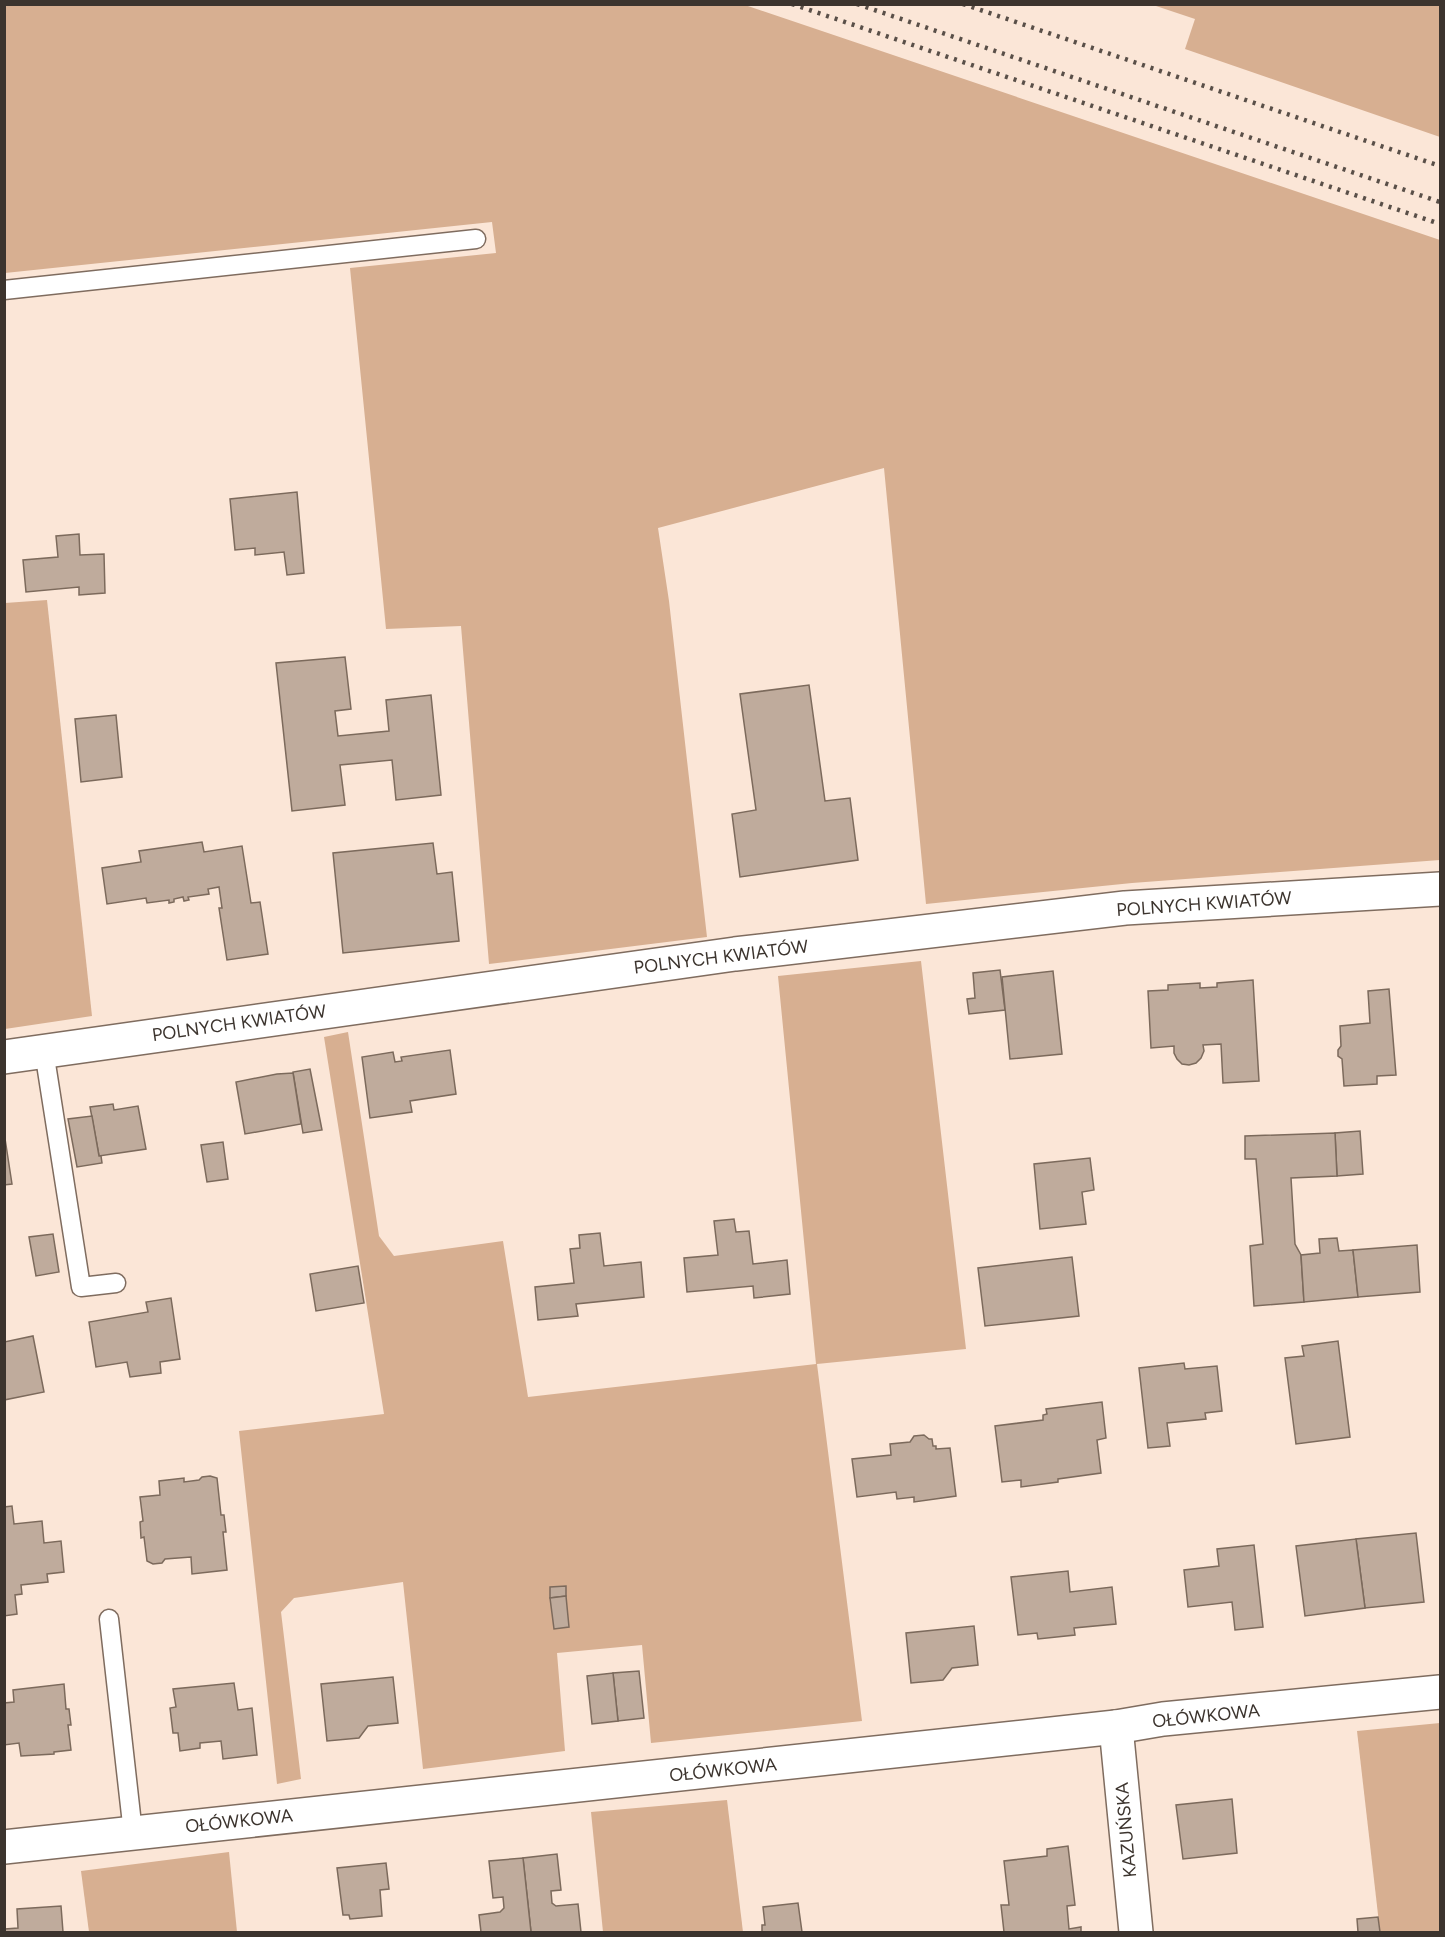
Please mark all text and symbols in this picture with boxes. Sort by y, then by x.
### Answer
street label: POLNYCH KWIATÓW [1116,887,1293,921]
street label: POLNYCH KWIATÓW [633,935,810,979]
street label: POLNYCH KWIATÓW [151,1000,328,1046]
street label: OŁÓWKOWA [1151,1699,1261,1733]
street label: OŁÓWKOWA [668,1753,778,1787]
street label: KAZUŃSKA [1111,1781,1141,1879]
street label: OŁÓWKOWA [184,1804,294,1838]

